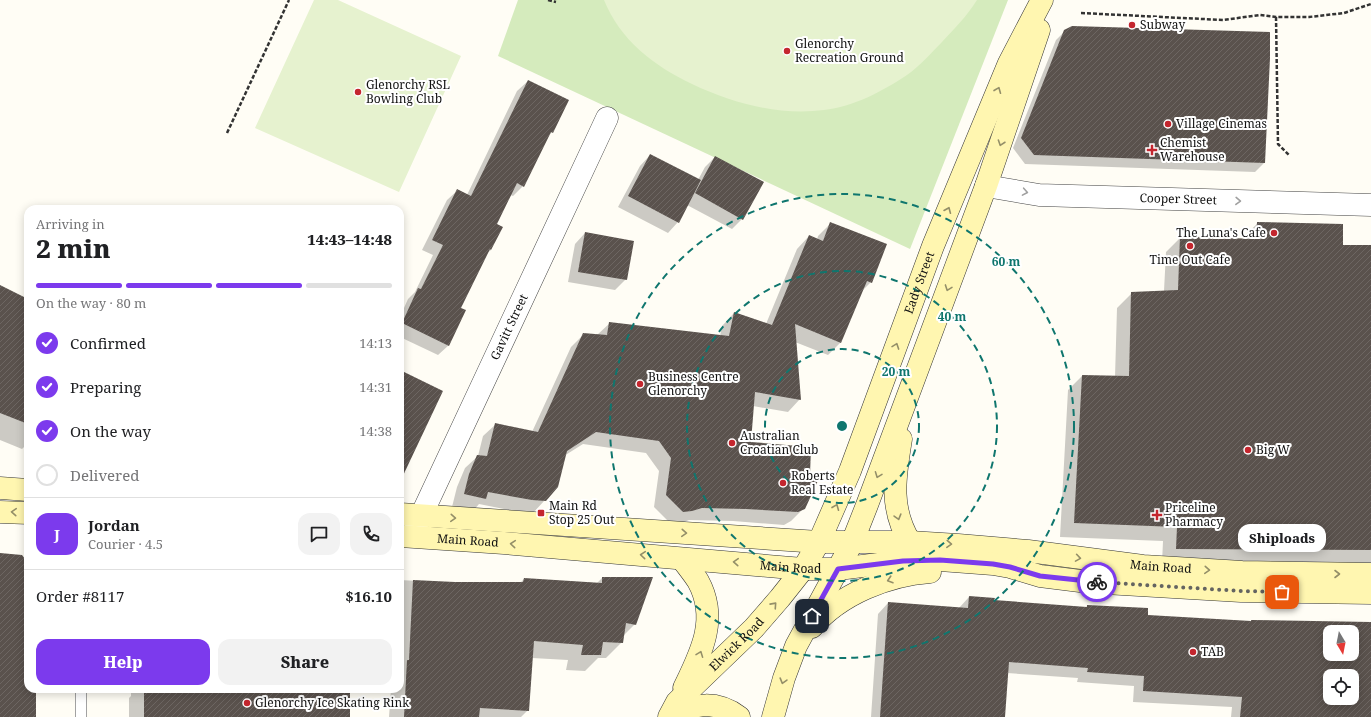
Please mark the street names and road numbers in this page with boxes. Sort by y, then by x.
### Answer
street label: Cooper Street [1139,189,1217,208]
street label: Eady Street [900,249,938,316]
street label: Gavitt Street [486,291,532,363]
street label: Main Road [437,530,500,551]
street label: Main Road [1129,555,1193,577]
street label: Main Road [759,556,822,577]
street label: Elwick Road [705,613,768,675]

